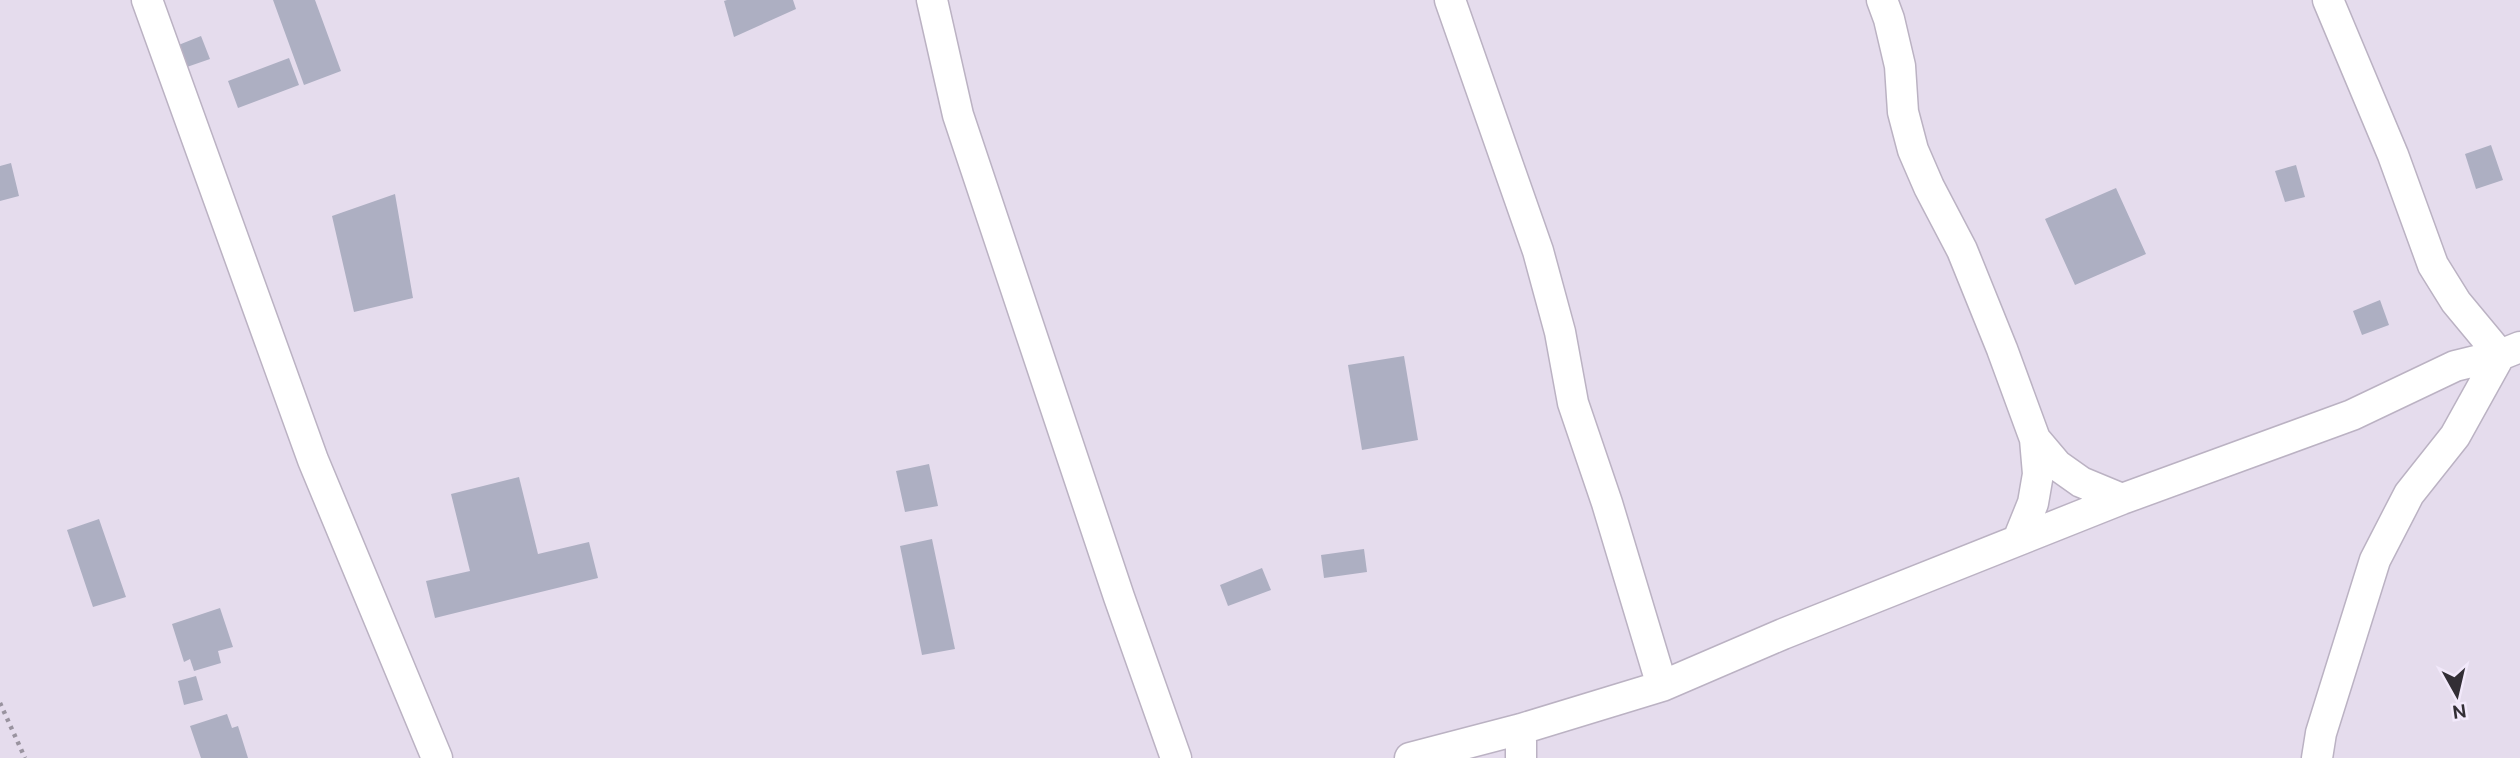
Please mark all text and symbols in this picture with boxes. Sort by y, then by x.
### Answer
north arrow [2422,660,2492,730]
text: N [2451,700,2468,724]

